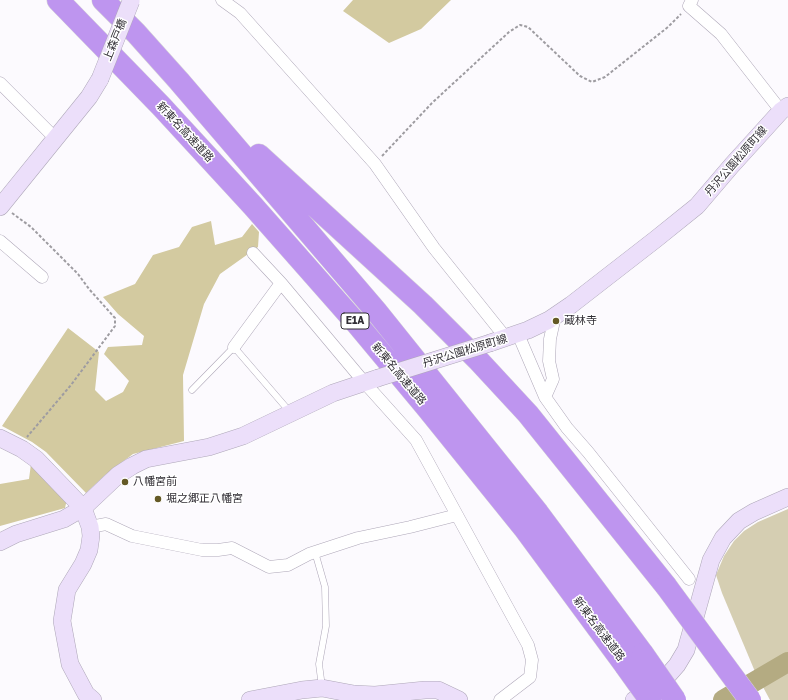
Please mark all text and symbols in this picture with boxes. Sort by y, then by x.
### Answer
street label: 上森戸橋 [101,17,129,63]
street label: 新東名高速道路 [154,99,216,165]
street label: 丹沢公園松原町線 [702,123,770,199]
road number: E1A [341,313,369,329]
place label: 蔵林寺 [564,314,597,328]
marker: 蔵林寺 [551,316,561,326]
street label: 丹沢公園松原町線 [421,332,509,370]
street label: 新東名高速道路 [369,340,429,408]
place label: 八幡宮前 [133,475,177,489]
marker: 八幡宮前 [120,477,130,487]
place label: 堀之郷正八幡宮 [166,492,243,506]
marker: 堀之郷正八幡宮 [153,494,163,504]
street label: 新東名高速道路 [571,594,627,664]

